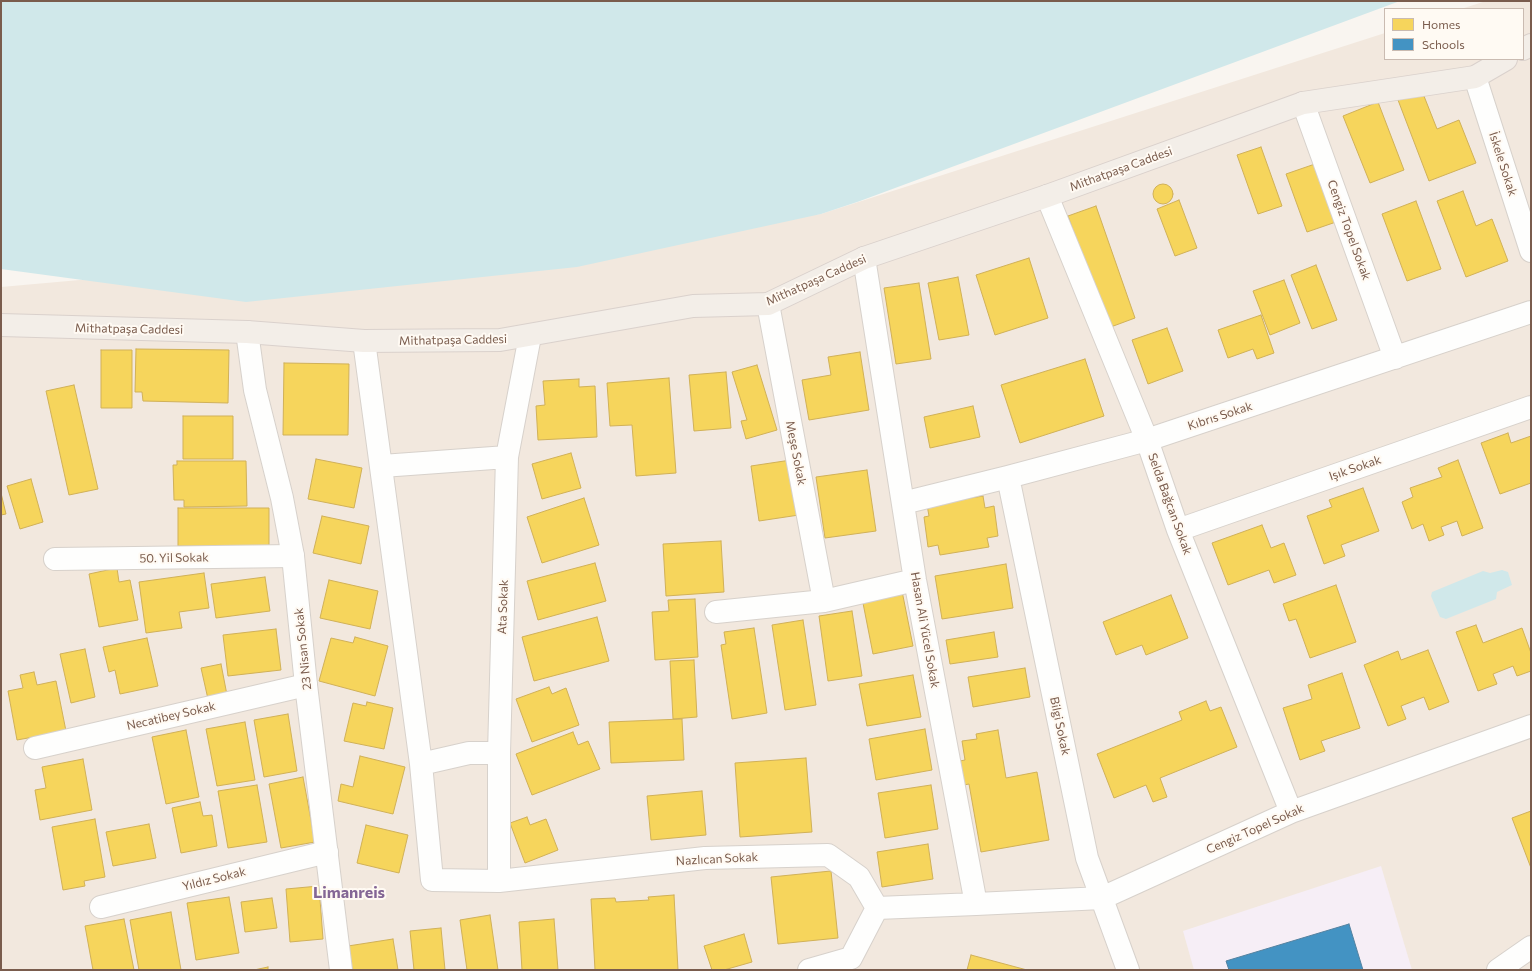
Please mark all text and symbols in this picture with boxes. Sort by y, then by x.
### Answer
legend [1384,8,1524,60]
text: Homes [1422,17,1460,31]
text: Schools [1422,37,1465,51]
street label: İskele Sokak [1486,130,1520,198]
street label: Mithatpaşa Caddesi [1068,144,1174,194]
street label: Cengiz Topel Sokak [1324,178,1374,282]
street label: Mithatpaşa Caddesi [764,251,868,309]
street label: Mithatpaşa Caddesi [75,321,183,337]
street label: Mithatpaşa Caddesi [399,332,507,348]
street label: Kıbrıs Sokak [1186,399,1254,433]
street label: Meşe Sokak [783,420,809,486]
street label: Selda Bağcan Sokak [1145,451,1195,557]
street label: Işık Sokak [1327,452,1383,484]
street label: 50. Yil Sokak [139,550,209,566]
street label: Hasan Ali Yücel Sokak [908,571,942,689]
street label: Ata Sokak [495,579,511,635]
street label: 23 Nisan Sokak [292,607,314,691]
street label: Bilgi Sokak [1047,696,1073,756]
street label: Necatibey Sokak [125,699,217,733]
street label: Cengiz Topel Sokak [1204,801,1306,857]
street label: Nazlıcan Sokak [676,850,758,868]
street label: Yıldız Sokak [181,864,247,894]
district label: Limanreis [313,883,385,903]

